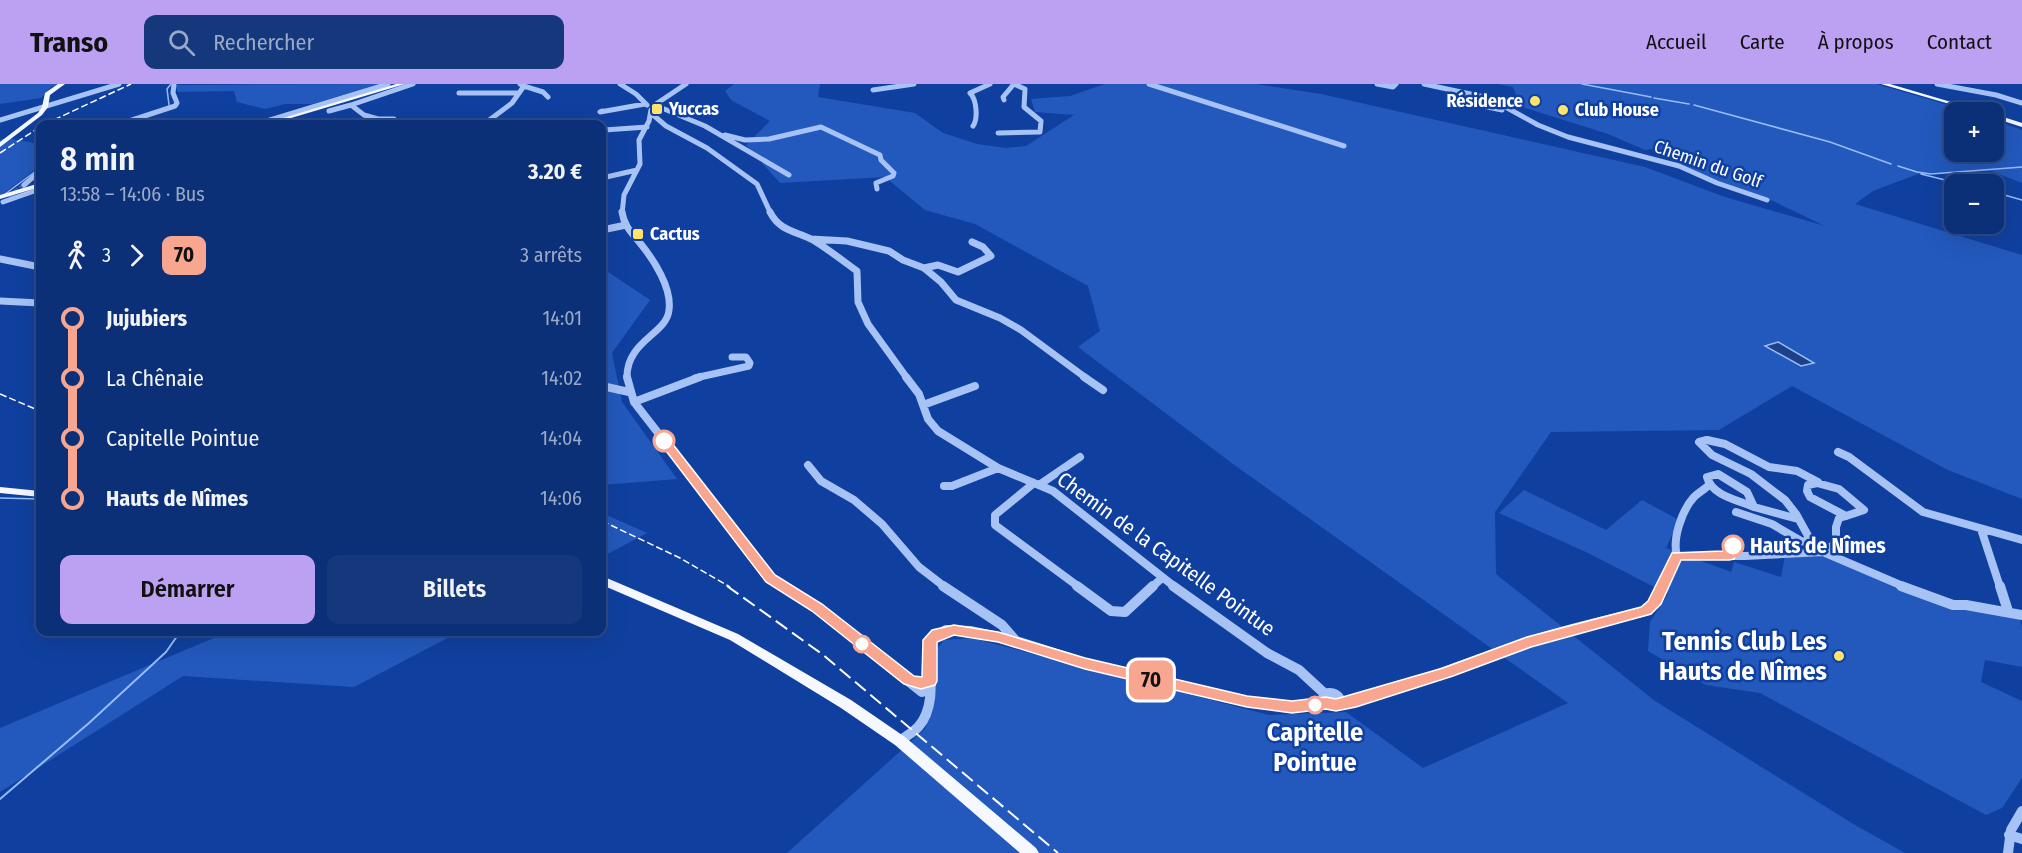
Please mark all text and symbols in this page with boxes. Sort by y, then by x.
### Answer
search box [144,15,564,69]
text: Transo [30,26,108,59]
icon: search [165,26,198,59]
text: Rechercher [213,29,314,56]
text: Accueil [1646,29,1707,55]
text: Carte [1740,29,1785,55]
text: À propos [1818,29,1894,55]
text: Contact [1927,29,1992,55]
place label: Résidence [1447,90,1523,112]
marker: Résidence [1528,94,1542,108]
place label: Yuccas [668,98,719,120]
place label: Club House [1575,99,1659,121]
marker: Yuccas [650,102,664,116]
map controls [1944,102,2004,234]
button: + [1944,102,2004,162]
marker: Club House [1556,103,1570,117]
street label: Chemin du Golf [1651,135,1766,193]
text: 8 min [60,139,135,179]
text: 3.20 € [528,158,582,185]
button: − [1944,174,2004,234]
text: 13:58 – 14:06 · Bus [60,182,205,206]
place label: Cactus [650,223,700,245]
marker: Cactus [631,227,645,241]
icon: walk [60,239,93,272]
icon: forward [120,239,153,272]
text: 70 [174,242,194,268]
text: 3 [102,243,111,267]
text: 3 arrêts [520,243,582,267]
text: Jujubiers [106,305,187,332]
text: 14:01 [543,306,582,330]
text: La Chênaie [106,365,204,392]
text: 14:02 [541,366,582,390]
text: Capitelle Pointue [106,425,259,452]
text: 14:04 [540,426,582,450]
unlabelled marker [653,430,675,452]
street label: Chemin de la Capitelle Pointue [1052,466,1280,642]
text: Hauts de Nîmes [106,485,248,512]
text: 14:06 [540,486,582,510]
place label: Hauts de Nîmes [1750,533,1886,559]
marker: Hauts de Nîmes [1722,535,1744,557]
button: Démarrer [60,555,315,624]
button: Billets [327,555,582,624]
place label: Tennis Club Les Hauts de Nîmes [1659,626,1827,687]
unlabelled marker [853,635,871,653]
marker: Tennis Club Les Hauts de Nîmes [1832,649,1846,663]
line badge: 70 [1124,660,1178,700]
text: 70 [1141,667,1161,693]
marker: Capitelle Pointue [1306,696,1324,714]
place label: Capitelle Pointue [1267,717,1363,778]

